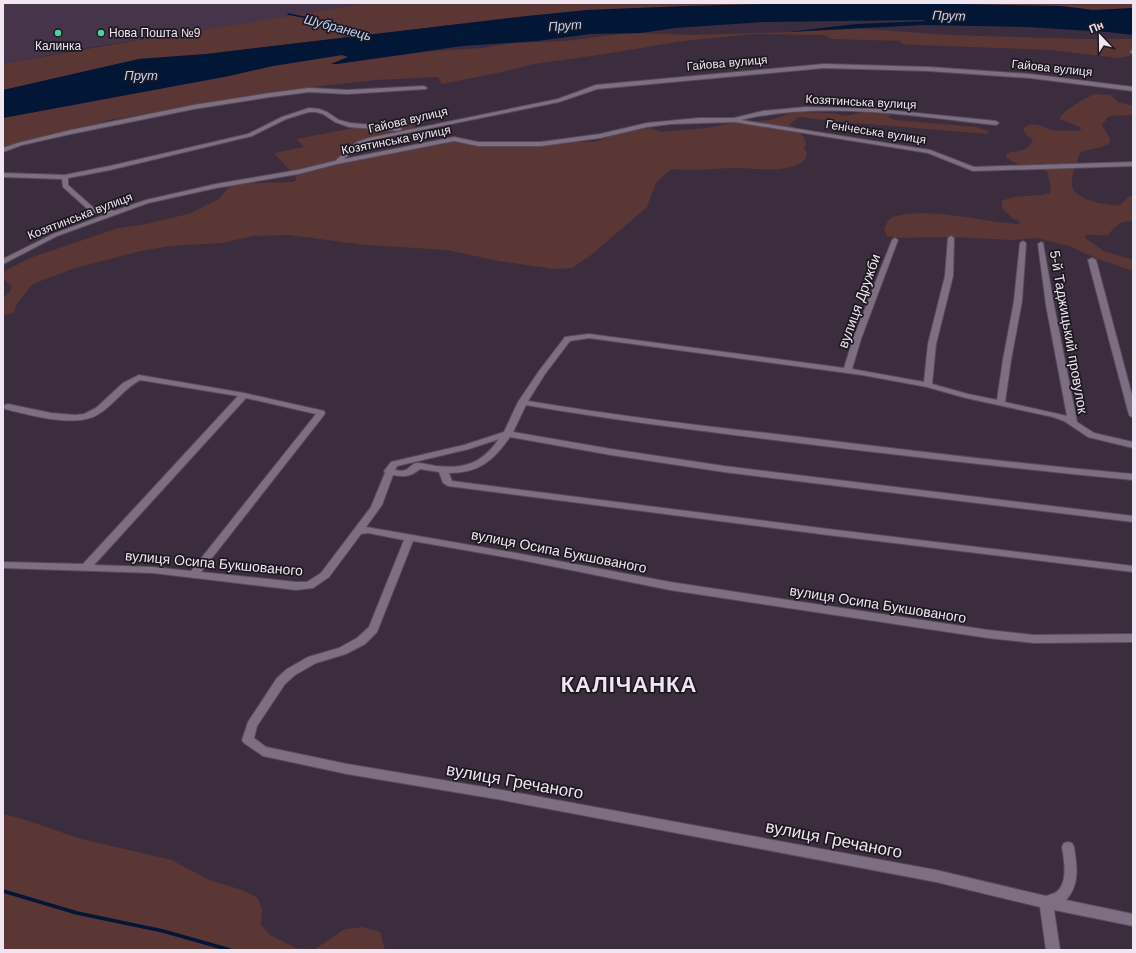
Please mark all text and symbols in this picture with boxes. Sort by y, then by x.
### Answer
water label: Прут [932,7,966,24]
water label: Шубранець [303,11,373,44]
north arrow [1080,16,1120,56]
water label: Прут [548,17,582,34]
text: Пн [1087,18,1105,35]
place label: Нова Пошта №9 [109,26,201,40]
marker: Калинка [53,28,63,38]
marker: Нова Пошта №9 [96,28,106,38]
place label: Калинка [35,39,81,53]
street label: Гайова вулиця [686,52,768,74]
street label: Гайова вулиця [1011,57,1093,79]
water label: Прут [124,68,158,83]
street label: Козятинська вулиця [805,92,917,112]
street label: Гайова вулиця [367,104,449,136]
street label: Генічеська вулиця [825,117,927,147]
street label: Козятинська вулиця [340,123,452,157]
street label: Козятинська вулиця [26,190,134,242]
street label: 5-й Таджицький провулок [1047,249,1091,416]
street label: вулиця Дружби [835,252,883,350]
street label: вулиця Осипа Букшованого [470,526,648,576]
street label: вулиця Осипа Букшованого [124,547,304,579]
street label: вулиця Осипа Букшованого [789,582,968,626]
district label: КАЛІЧАНКА [561,672,697,697]
street label: вулиця Гречаного [445,760,585,803]
street label: вулиця Гречаного [764,817,904,862]

